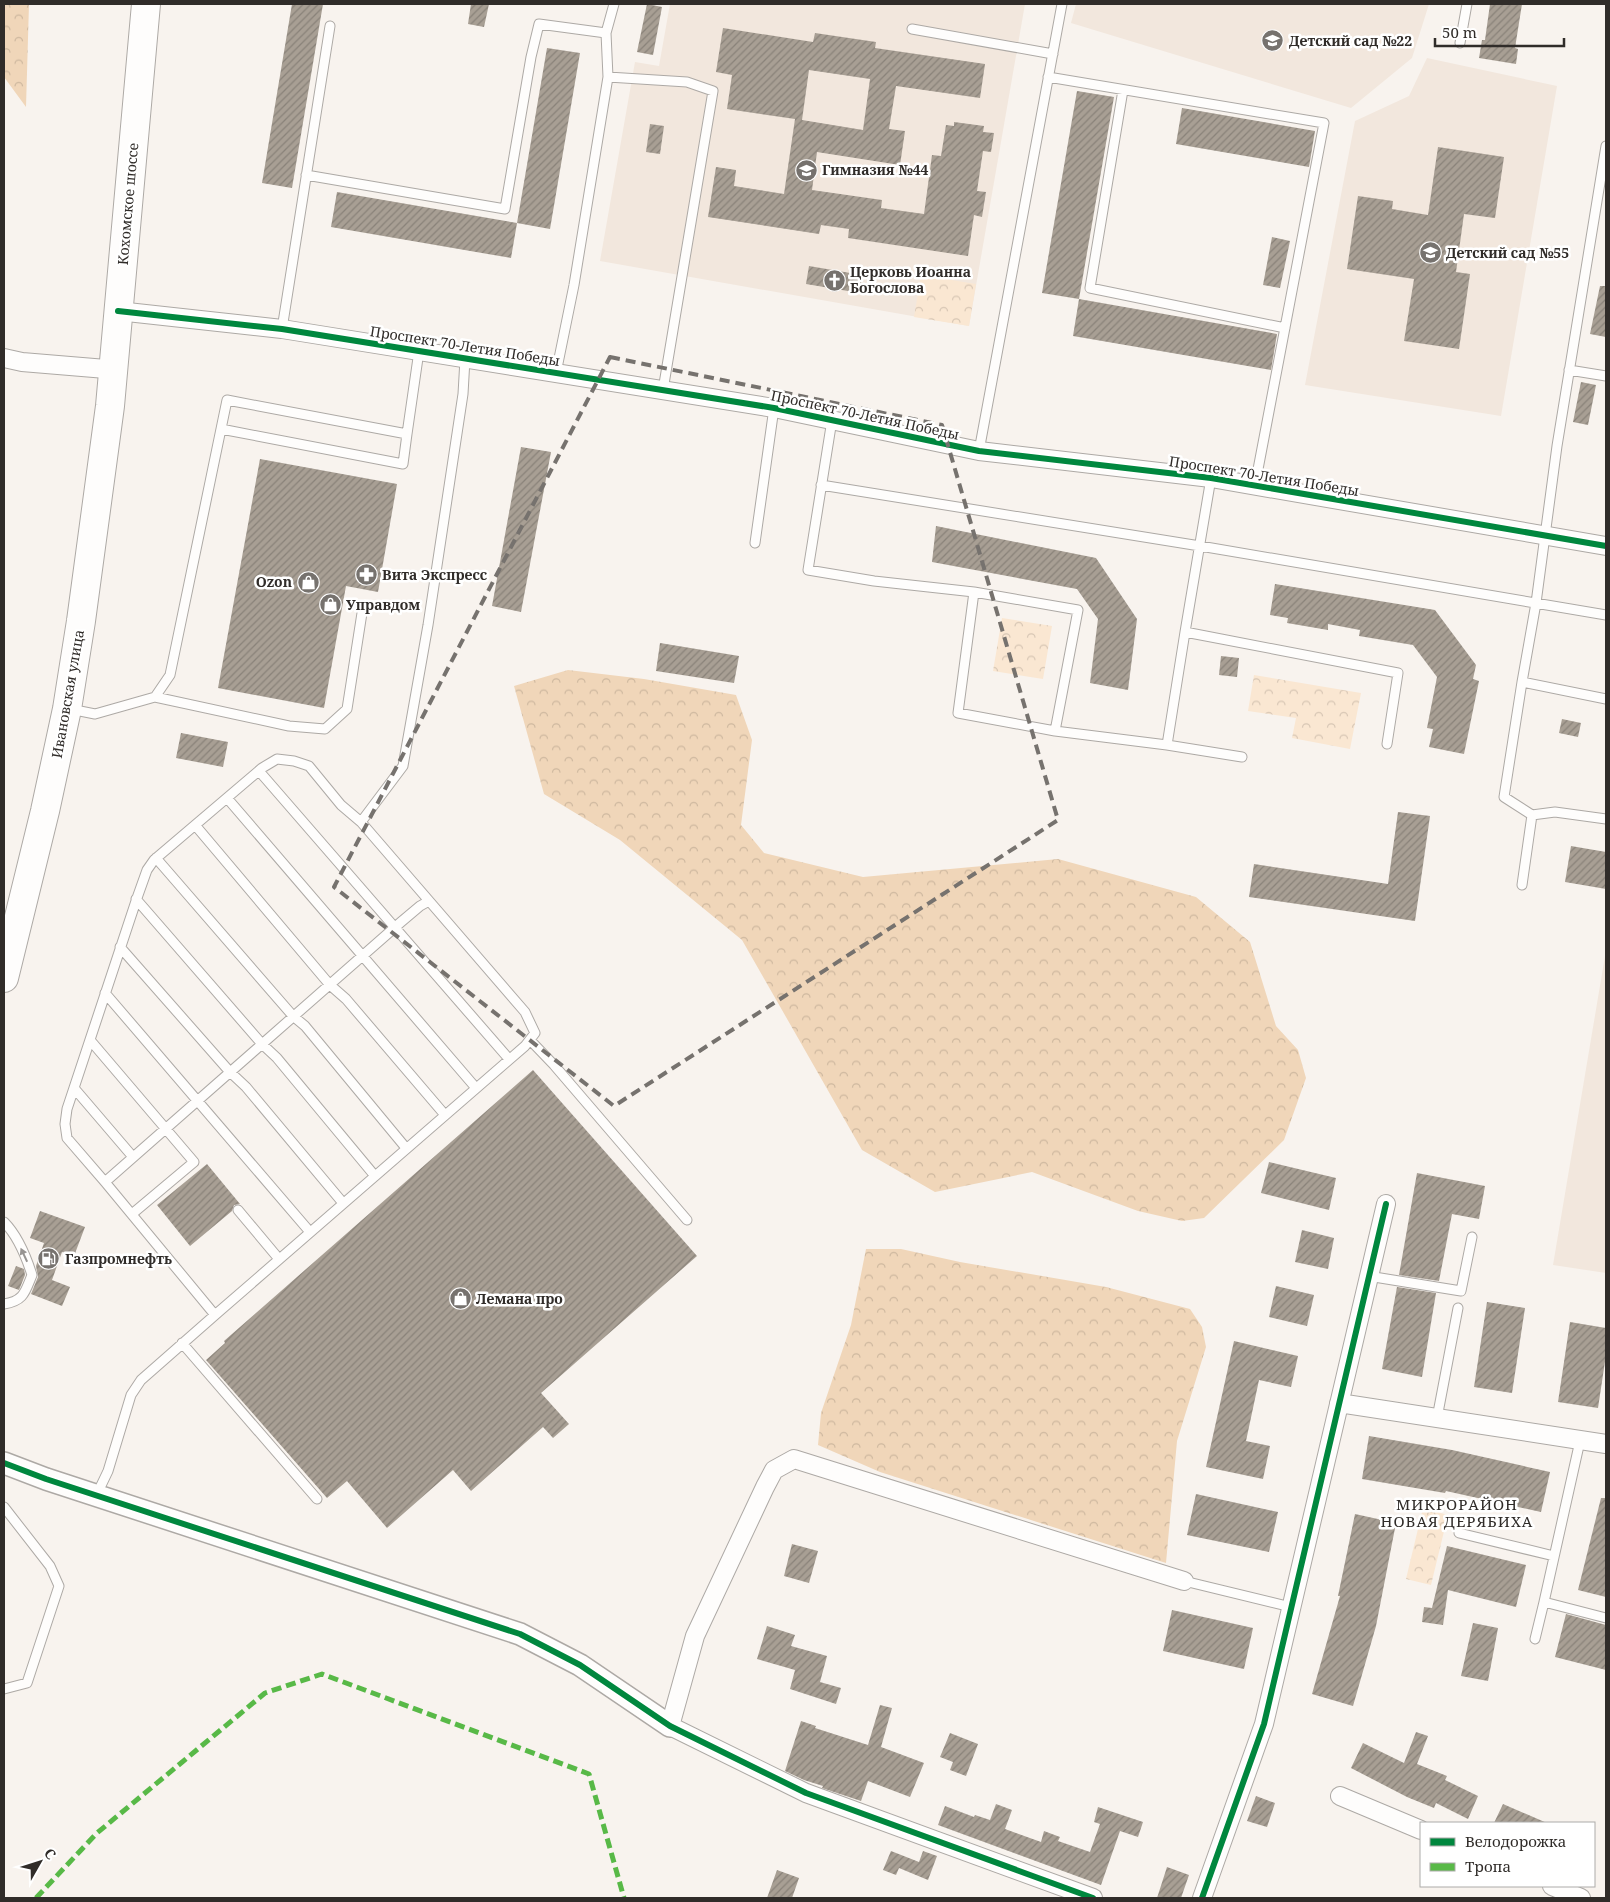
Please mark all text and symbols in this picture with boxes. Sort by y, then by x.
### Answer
scale bar [1435,15,1564,47]
text: 50 m [1442,22,1477,42]
school or university icon: Детский сад №22 [1261,29,1285,53]
place label: Детский сад №22 [1289,31,1412,50]
street label: Кохомское шоссе [113,142,142,266]
school or university icon: Гимназия №44 [794,158,818,182]
place label: Гимназия №44 [822,160,929,179]
school or university icon: Детский сад №55 [1418,241,1442,265]
place label: Детский сад №55 [1446,243,1569,262]
place label: Церковь Иоанна Богослова [850,262,971,297]
church icon: Церковь Иоанна Богослова [822,268,846,292]
street label: Проспект 70-Летия Победы [369,321,561,370]
street label: Проспект 70-Летия Победы [769,385,961,444]
street label: Проспект 70-Летия Победы [1168,451,1360,500]
pharmacy icon: Вита Экспресс [354,563,378,587]
place label: Вита Экспресс [382,565,487,584]
shop icon: Ozon [296,570,320,594]
place label: Ozon [256,572,292,591]
shop icon: Управдом [318,593,342,617]
place label: Управдом [346,595,420,614]
street label: Ивановская улица [47,628,88,760]
fuel station icon: Газпромнефть [37,1247,61,1271]
one-way arrow [20,1248,28,1262]
place label: Газпромнефть [65,1249,172,1268]
shop icon: Лемана про [448,1287,472,1311]
place label: Лемана про [476,1289,563,1308]
district label: МИКРОРАЙОН НОВАЯ ДЕРЯБИХА [1381,1494,1533,1531]
legend [1420,1822,1595,1887]
text: Велодорожка [1465,1831,1566,1851]
north arrow [15,1837,65,1887]
text: С [40,1844,61,1863]
text: Тропа [1465,1856,1511,1876]

